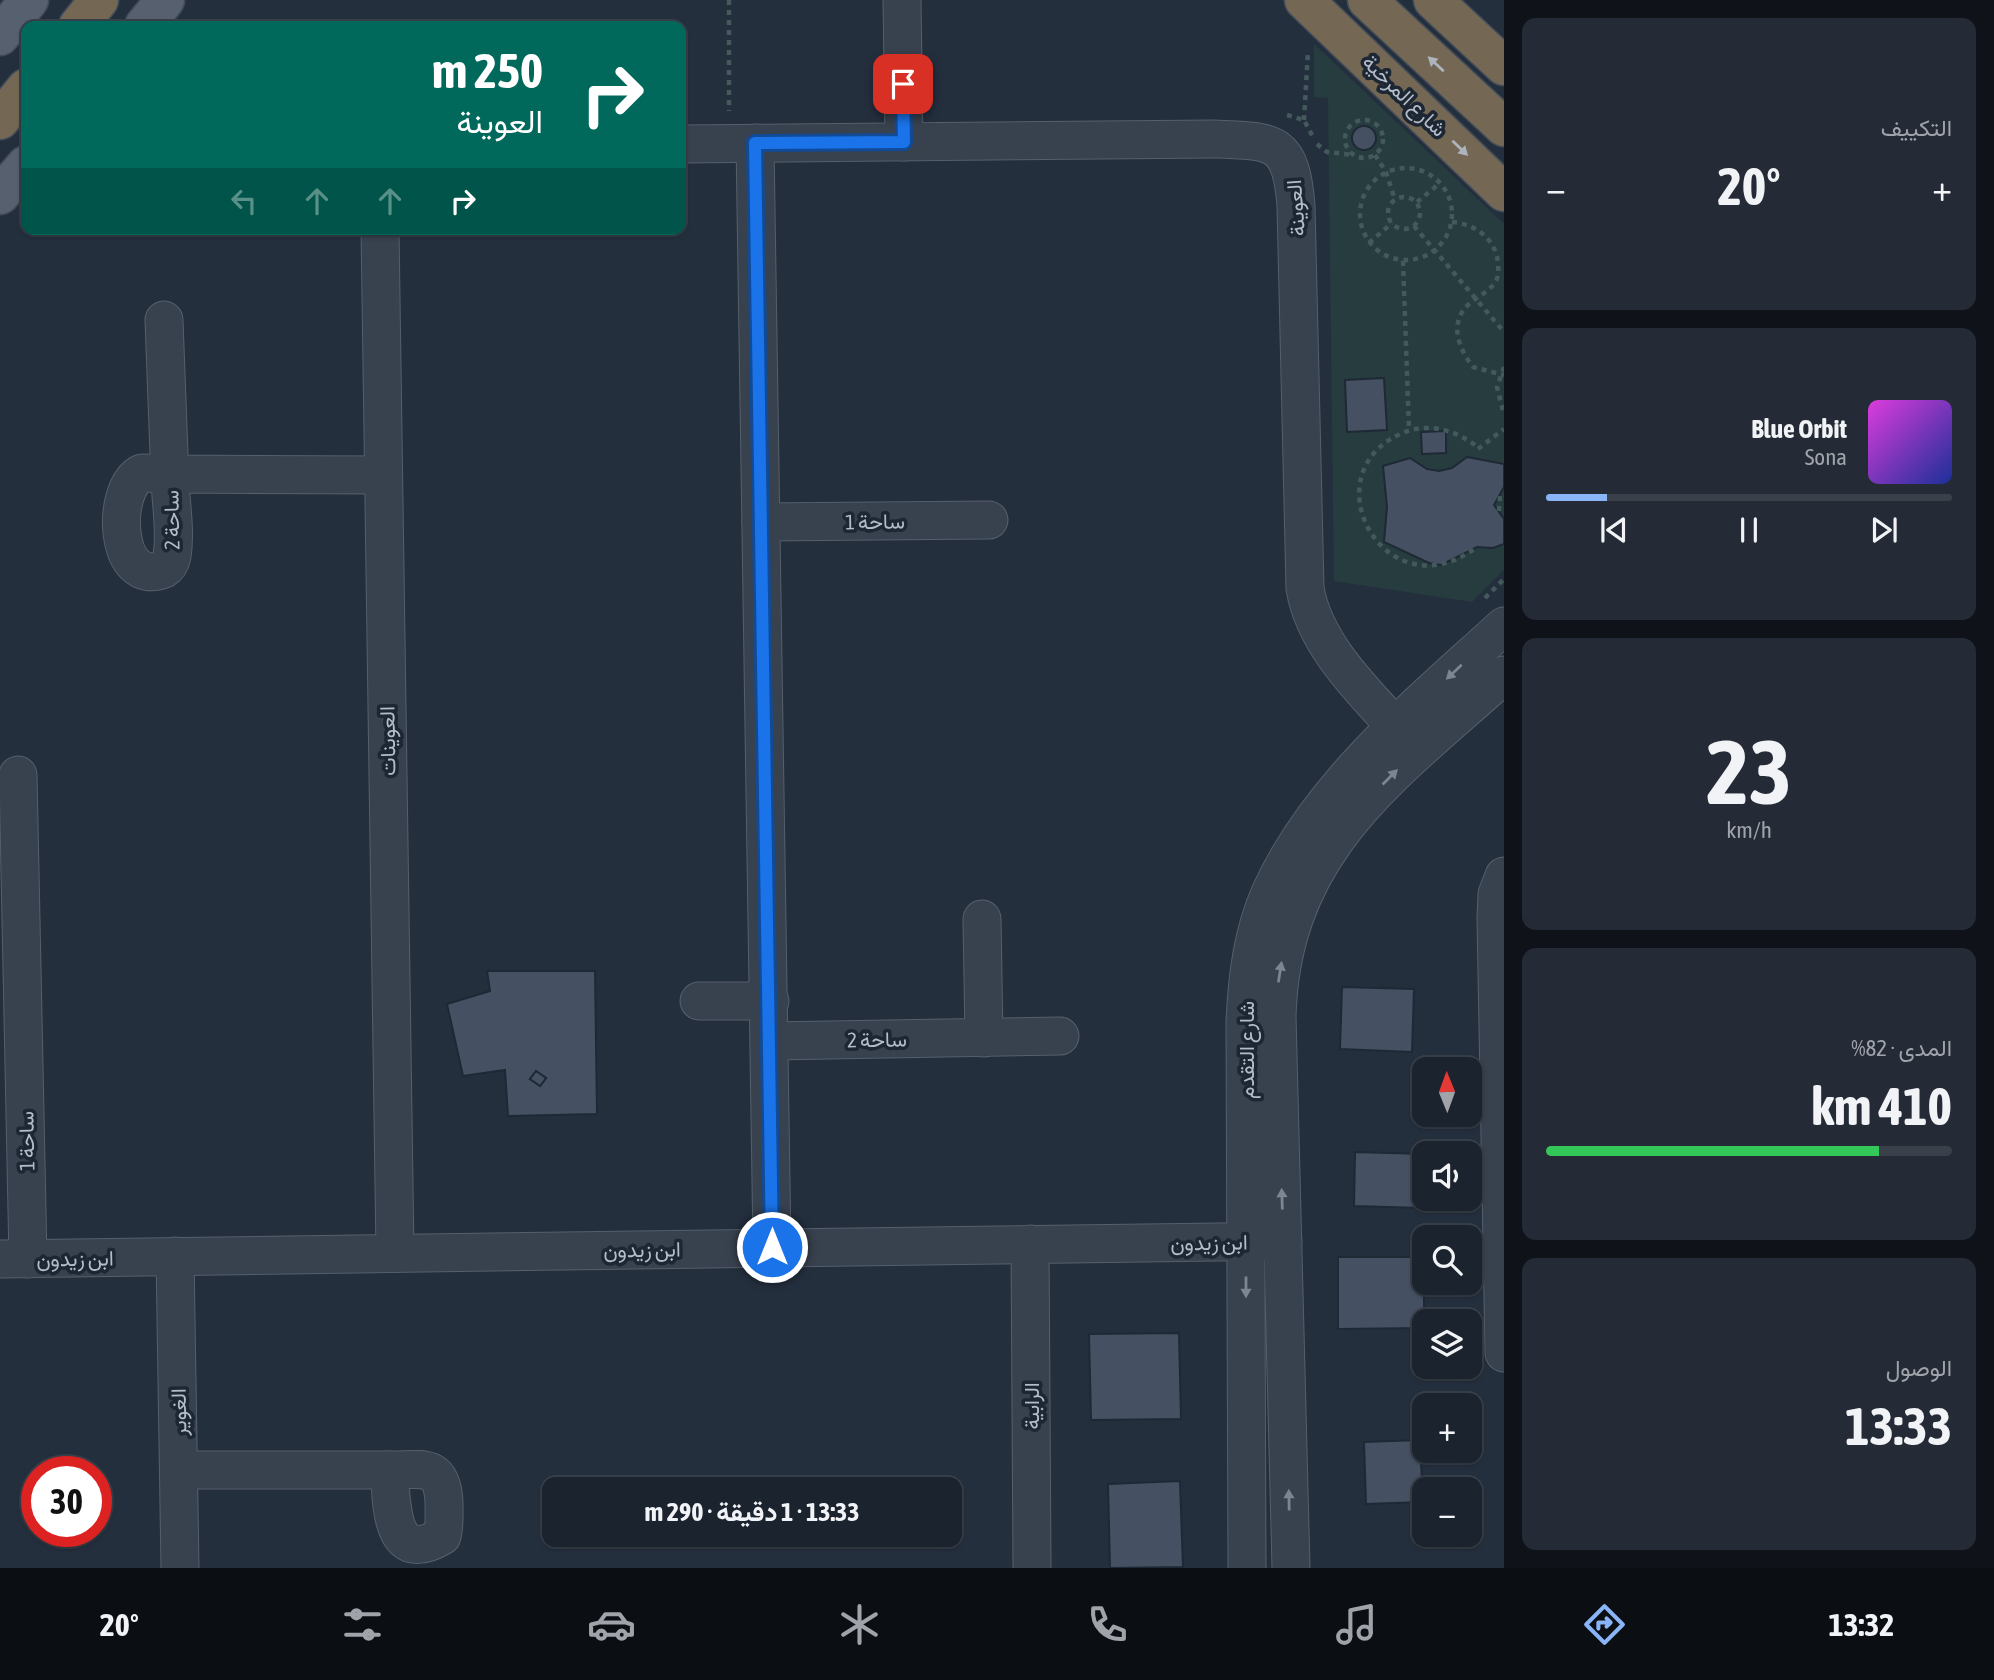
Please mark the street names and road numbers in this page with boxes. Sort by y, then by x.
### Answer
street label: شارع المرخية [1356,49,1452,143]
street label: العوينة [1281,179,1311,237]
street label: ساحة 2 [158,490,184,550]
street label: ساحة 1 [845,508,905,534]
street label: العوينات [374,706,402,776]
street label: شارع التقدم [1234,1001,1261,1099]
street label: ساحة 2 [847,1026,907,1052]
street label: ساحة 1 [13,1111,39,1171]
street label: ابن زيدون [1170,1229,1248,1257]
street label: ابن زيدون [603,1236,681,1264]
street label: ابن زيدون [36,1245,114,1273]
street label: الرابية [1019,1382,1045,1430]
street label: الغوير [166,1388,192,1437]

